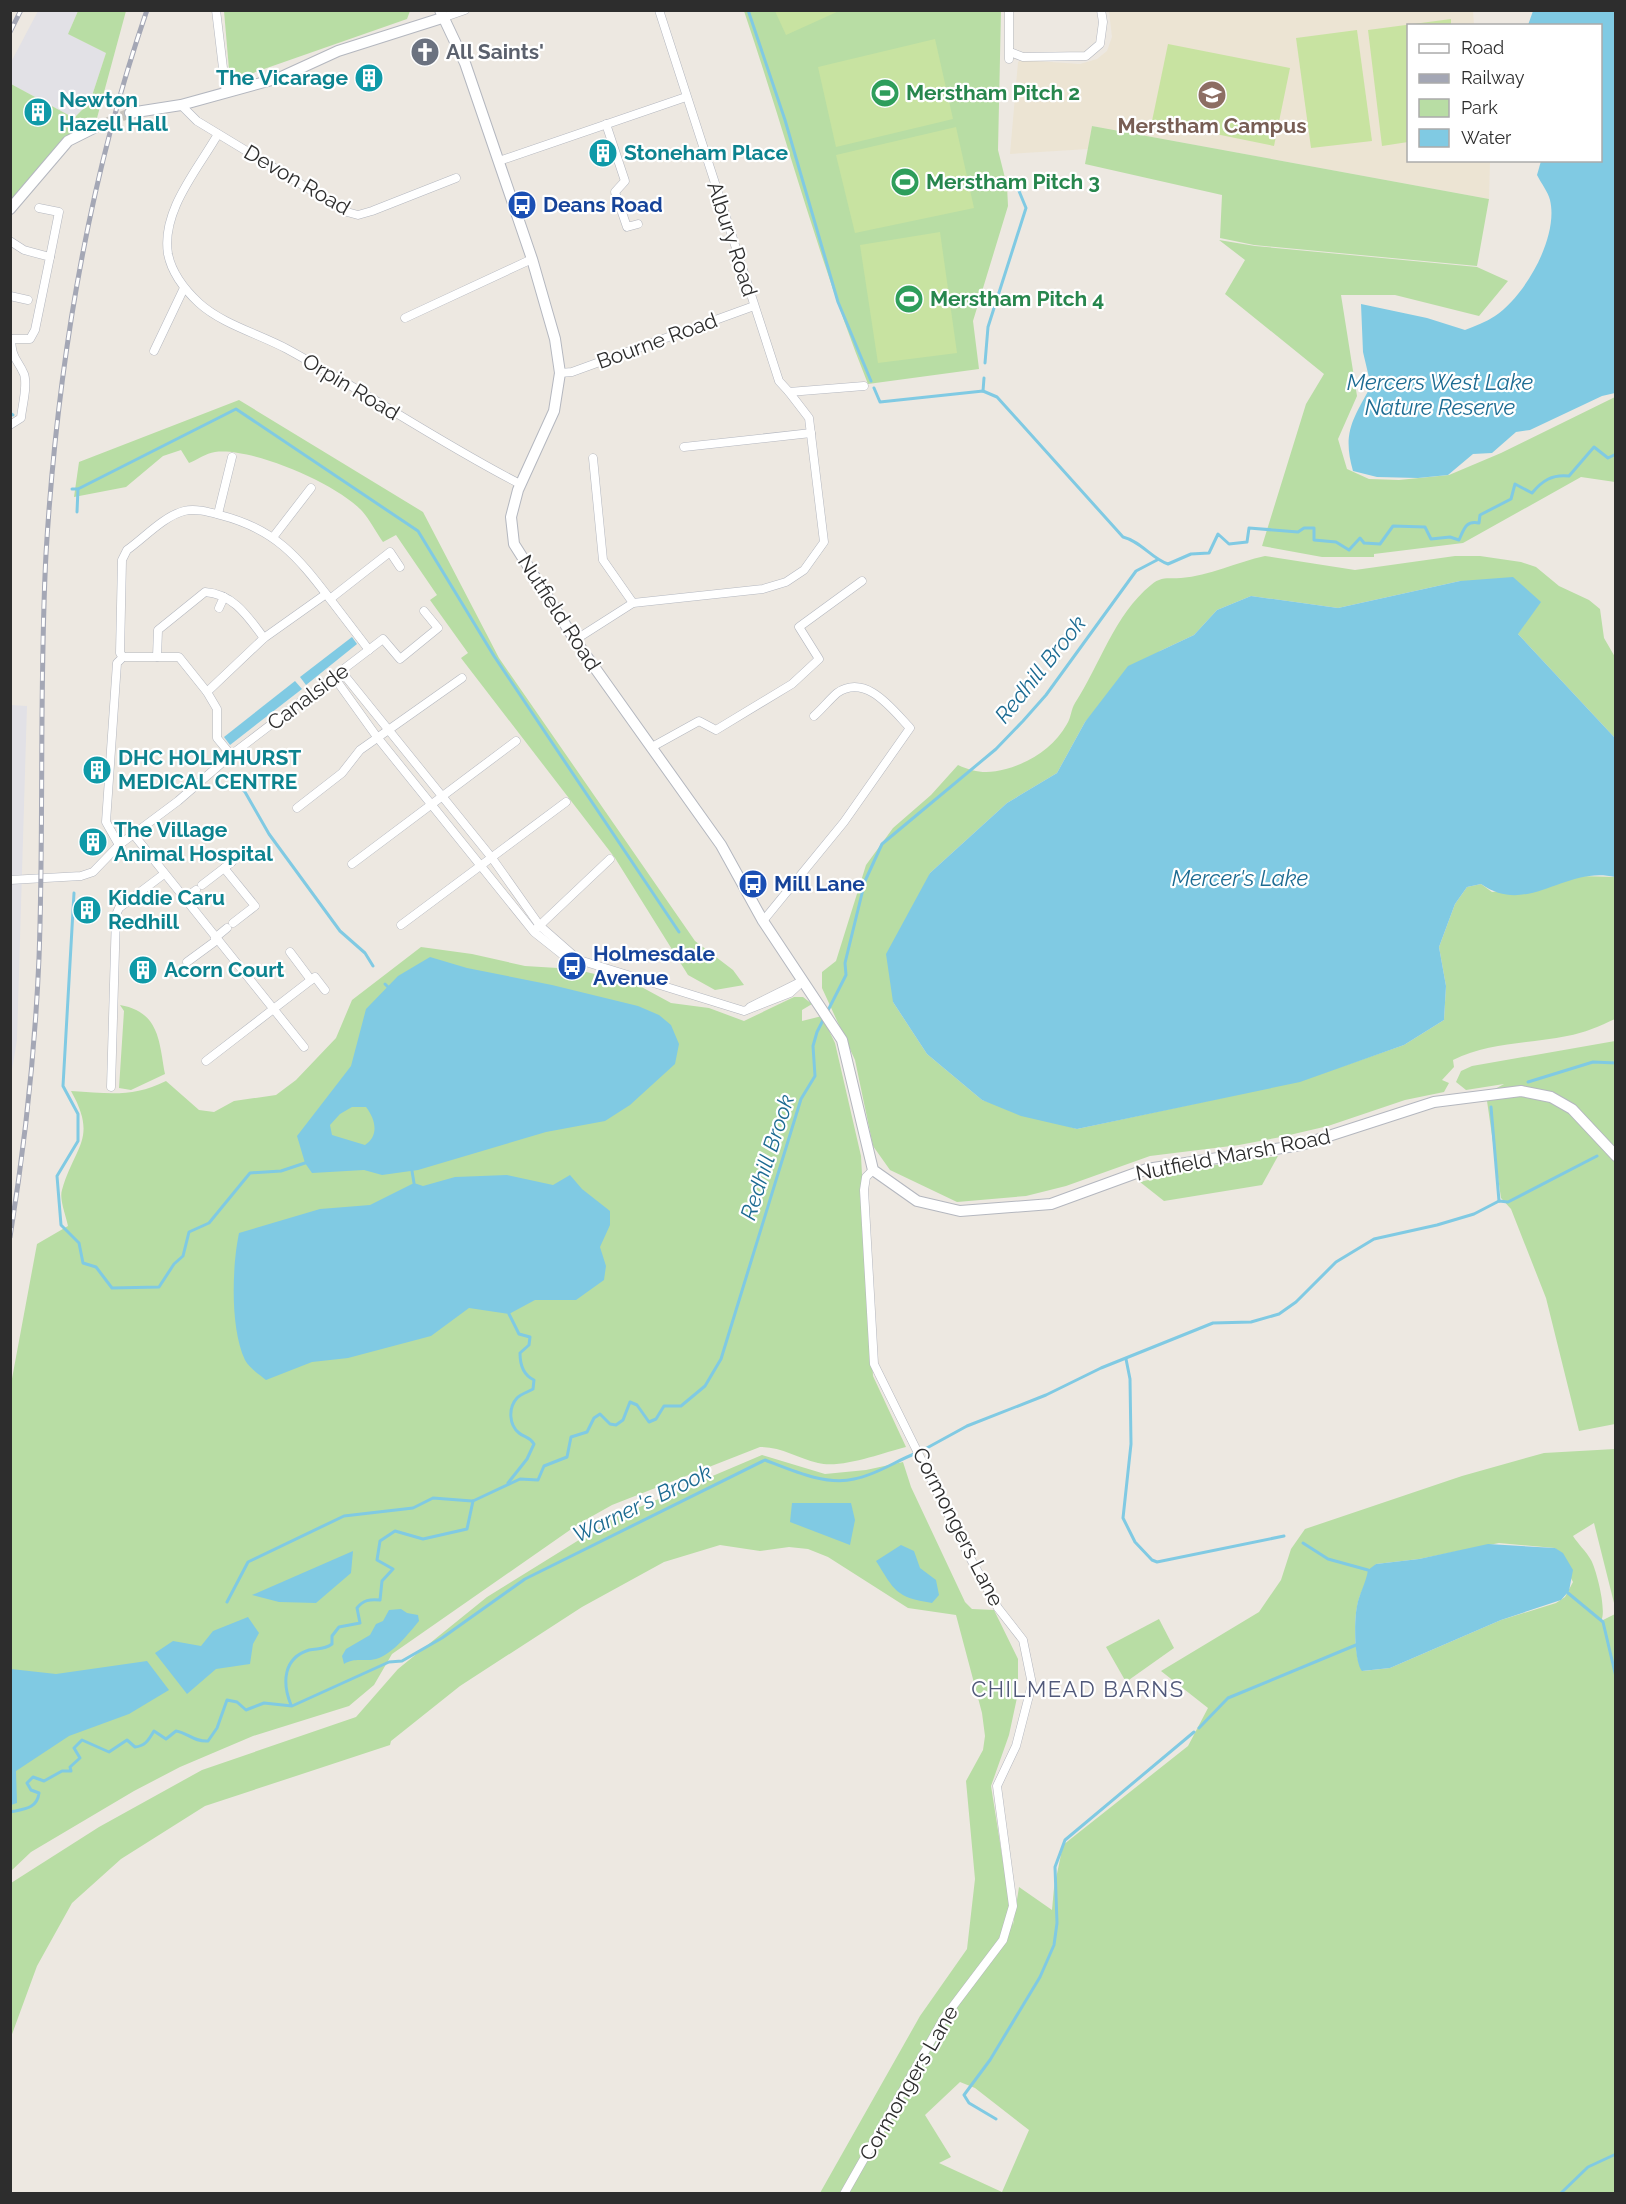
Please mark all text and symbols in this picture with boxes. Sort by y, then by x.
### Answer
legend [1407,24,1602,162]
church icon: All Saints' [409,36,441,68]
text: Road [1461,37,1504,58]
place label: All Saints' [446,39,544,64]
building icon: The Vicarage [353,62,385,94]
place label: The Vicarage [216,65,348,90]
text: Railway [1461,67,1525,88]
sports icon: Merstham Pitch 2 [869,77,901,109]
school or university icon: Merstham Campus [1196,79,1228,111]
place label: Merstham Pitch 2 [906,80,1080,105]
place label: Newton Hazell Hall [59,87,168,136]
building icon: Newton Hazell Hall [22,96,54,128]
text: Park [1461,97,1498,118]
place label: Merstham Campus [1117,113,1307,138]
text: Water [1461,127,1512,148]
building icon: Stoneham Place [587,137,619,169]
street label: Devon Road [240,139,355,220]
place label: Stoneham Place [624,140,788,165]
sports icon: Merstham Pitch 3 [889,166,921,198]
place label: Merstham Pitch 3 [926,169,1100,194]
street label: Albury Road [702,178,763,299]
bus stop icon: Deans Road [506,189,538,221]
place label: Deans Road [543,192,663,217]
sports icon: Merstham Pitch 4 [893,283,925,315]
place label: Merstham Pitch 4 [930,286,1104,311]
street label: Bourne Road [593,307,721,374]
street label: Orpin Road [298,348,404,425]
water label: Mercers West Lake Nature Reserve [1347,369,1534,420]
street label: Nutfield Road [513,550,606,675]
water label: Redhill Brook [989,610,1091,728]
street label: Canalside [262,658,353,735]
place label: DHC HOLMHURST MEDICAL CENTRE [118,745,301,794]
building icon: DHC HOLMHURST MEDICAL CENTRE [81,754,113,786]
place label: The Village Animal Hospital [114,817,273,866]
building icon: The Village Animal Hospital [77,826,109,858]
water label: Mercer's Lake [1172,865,1308,891]
bus stop icon: Mill Lane [737,868,769,900]
place label: Mill Lane [774,871,865,896]
place label: Kiddie Caru Redhill [108,885,225,934]
building icon: Kiddie Caru Redhill [71,894,103,926]
place label: Holmesdale Avenue [593,941,716,990]
bus stop icon: Holmesdale Avenue [556,950,588,982]
building icon: Acorn Court [127,954,159,986]
place label: Acorn Court [164,957,284,982]
water label: Redhill Brook [735,1091,800,1223]
street label: Nutfield Marsh Road [1133,1123,1332,1186]
street label: Cormongers Lane [908,1443,1009,1610]
water label: Warner's Brook [568,1458,716,1548]
district label: CHILMEAD BARNS [971,1676,1185,1702]
street label: Cormongers Lane [854,2001,963,2165]

